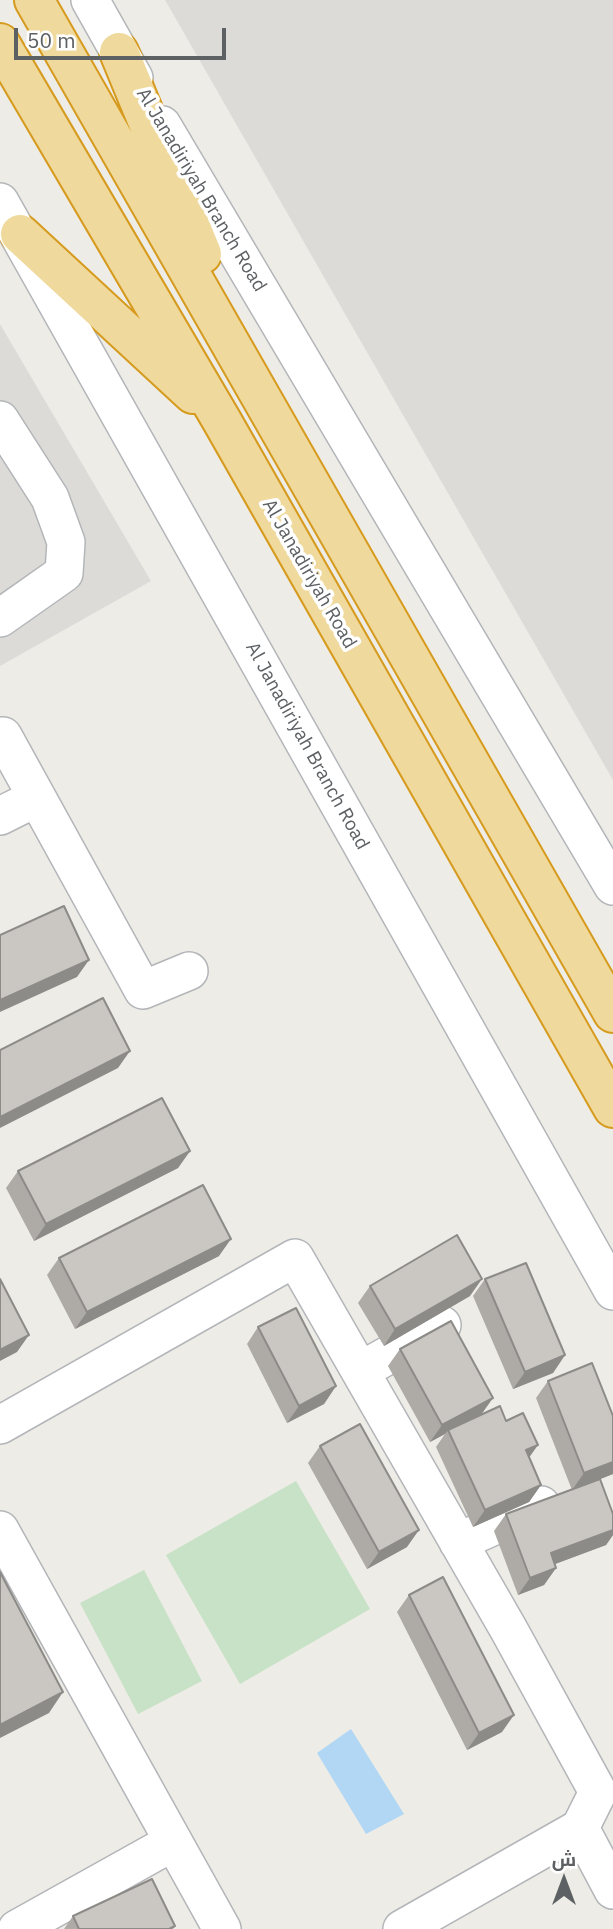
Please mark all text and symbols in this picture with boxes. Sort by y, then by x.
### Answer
scale bar [18,14,229,58]
text: 50 m [27,26,76,54]
street label: Al Janadiriyah Branch Road [131,84,271,296]
street label: Al Janadiriyah Road [257,495,361,653]
street label: Al Janadiriyah Branch Road [240,638,374,854]
north arrow [529,1845,599,1915]
text: ش [552,1847,576,1871]

